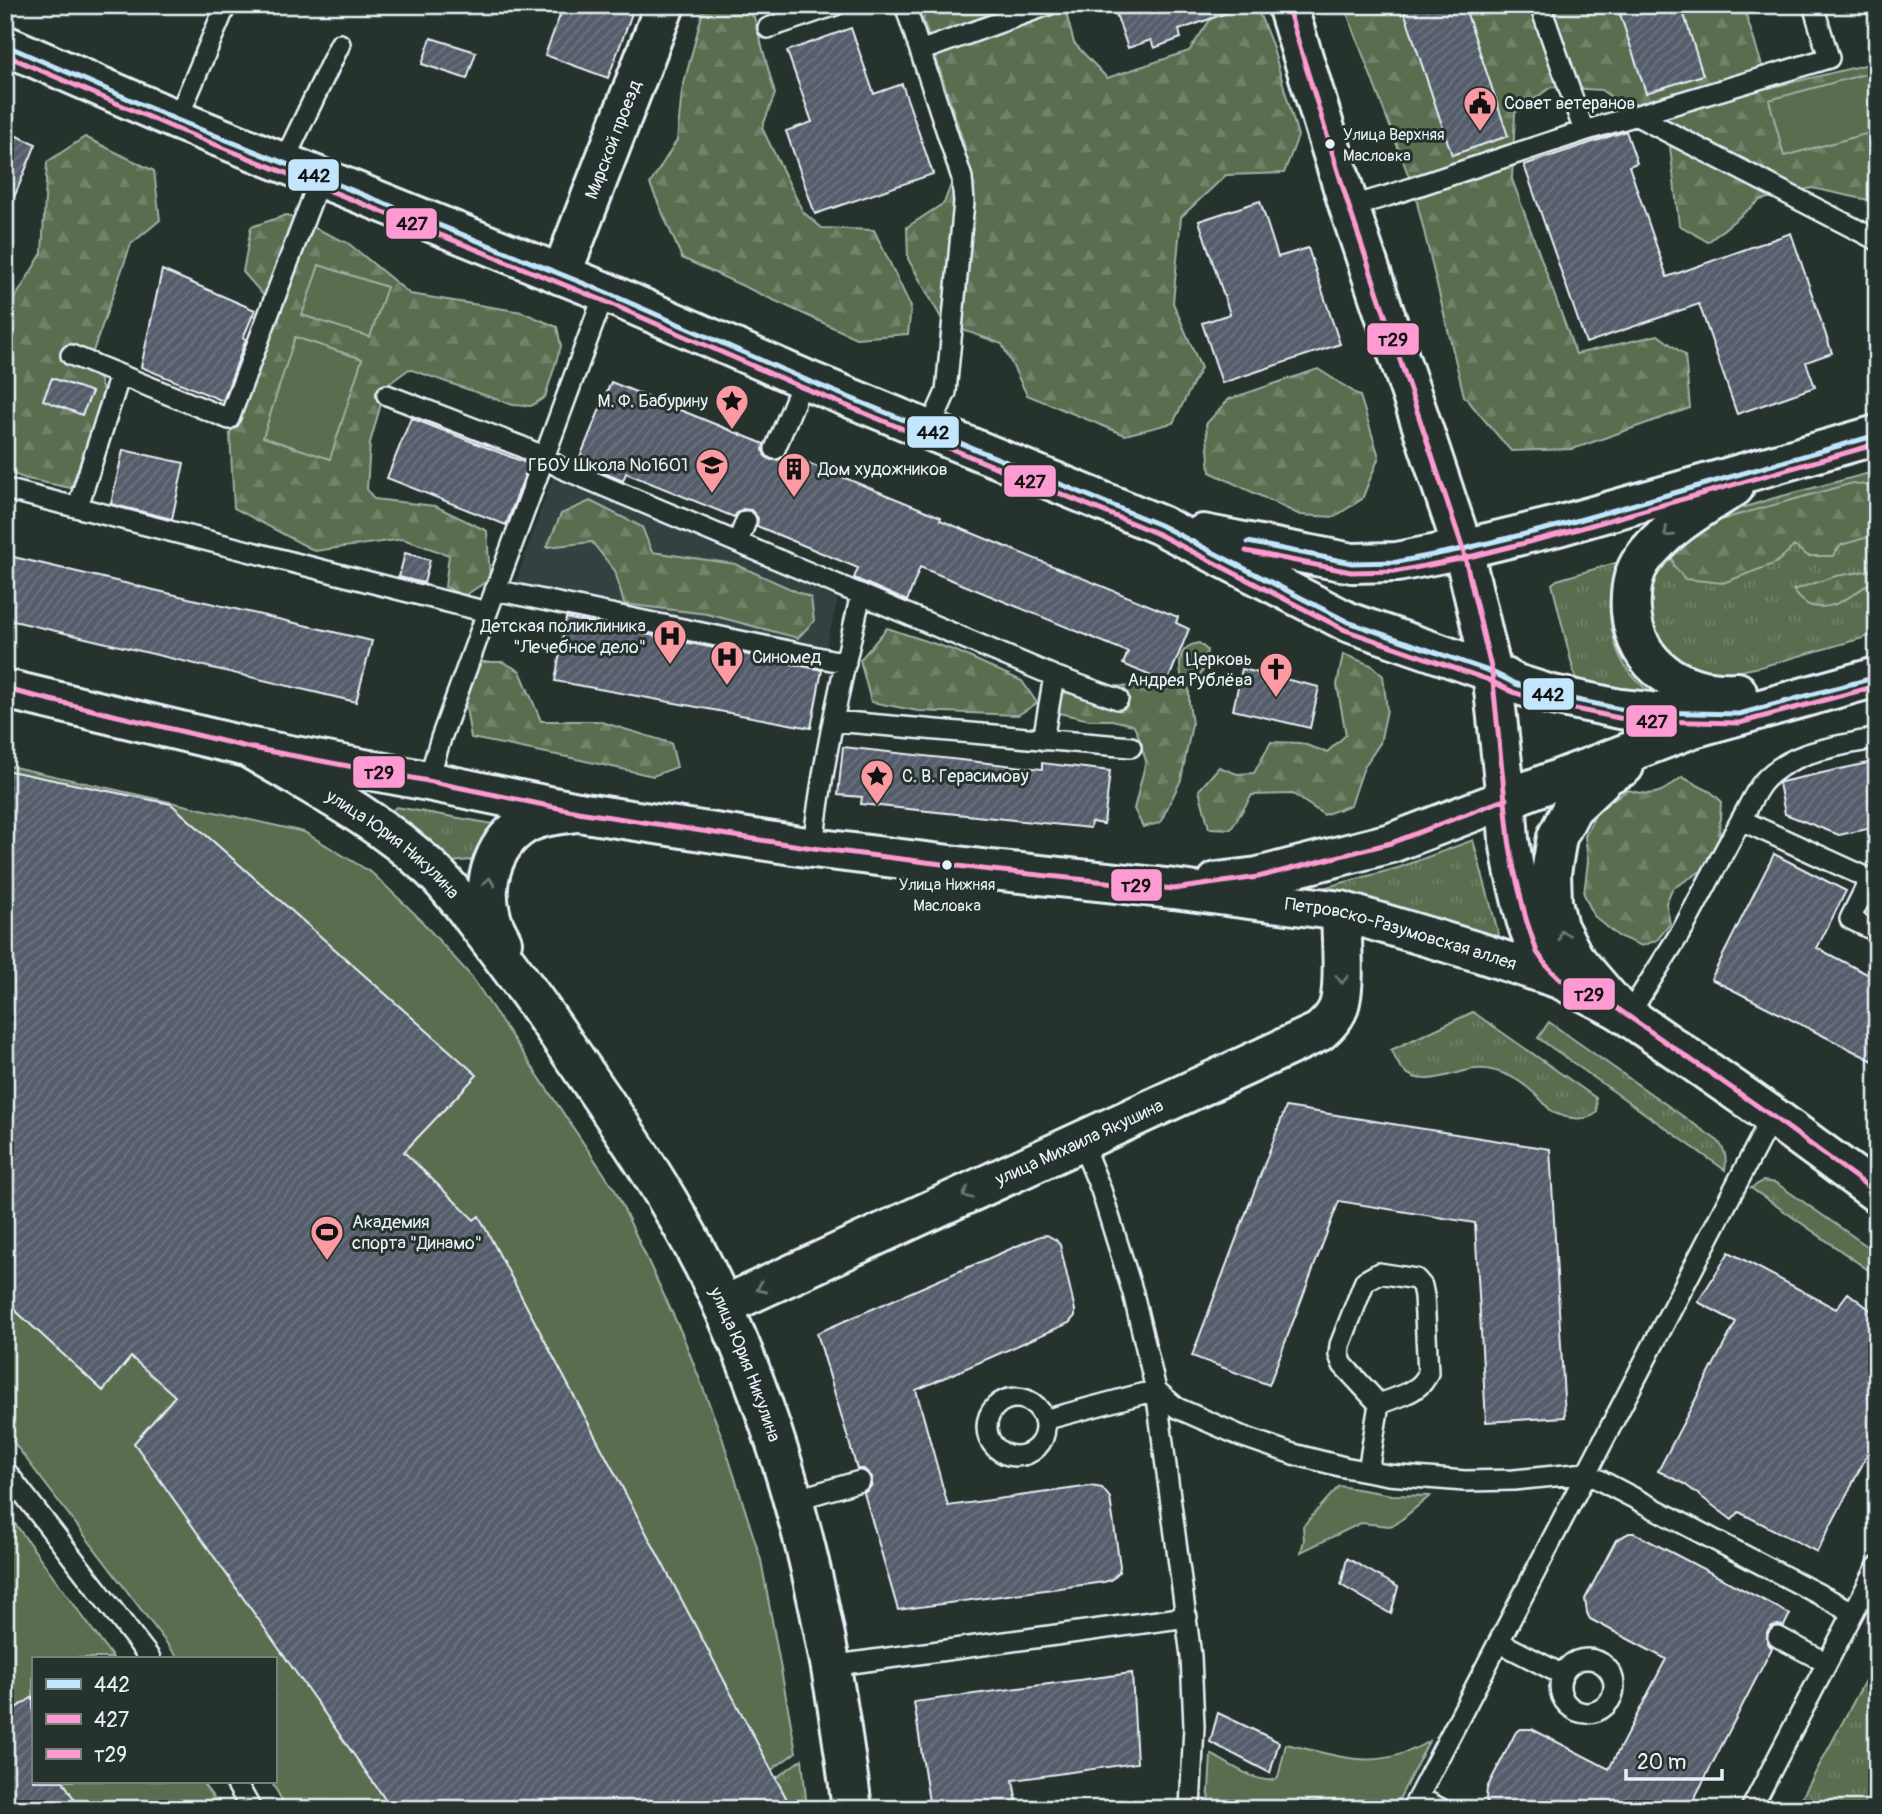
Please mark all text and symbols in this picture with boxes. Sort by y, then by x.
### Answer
street label: Мирской проезд [580,77,647,203]
public building icon: Совет ветеранов [1461,84,1499,133]
place label: Совет ветеранов [1504,92,1635,115]
place label: Улица Верхняя Масловка [1343,125,1445,166]
marker: Улица Верхняя Масловка [1323,137,1337,151]
line badge: 442 [287,158,340,192]
text: 442 [298,164,331,188]
line badge: 427 [385,207,438,240]
text: 427 [396,212,429,236]
line badge: т29 [1366,322,1420,356]
text: т29 [1378,328,1408,352]
place icon: М. Ф. Бабурину [713,382,751,431]
place label: М. Ф. Бабурину [597,390,708,413]
line badge: 442 [906,415,960,449]
text: 442 [917,421,950,445]
school or university icon: ГБОУ Школа №1601 [693,446,731,495]
building icon: Дом художников [775,450,813,499]
place label: ГБОУ Школа №1601 [528,454,688,477]
place label: Дом художников [817,458,948,481]
line badge: 427 [1003,464,1057,498]
text: 427 [1014,470,1047,494]
one-way arrow [1663,525,1676,537]
place label: Детская поликлиника "Лечебное дело" [479,615,646,659]
hospital icon: Детская поликлиника "Лечебное дело" [651,617,689,666]
hospital icon: Синомед [708,638,746,687]
place label: Синомед [752,646,821,669]
place label: Церковь Андрея Рублёва [1127,648,1252,692]
church icon: Церковь Андрея Рублёва [1257,650,1295,699]
line badge: 442 [1522,677,1575,711]
text: 442 [1532,683,1565,707]
line badge: 427 [1625,704,1678,738]
text: 427 [1636,710,1669,734]
line badge: т29 [352,755,406,789]
place icon: С. В. Герасимову [858,757,896,806]
text: т29 [364,761,394,785]
place label: С. В. Герасимову [902,765,1029,788]
street label: улица Юрия Никулина [321,784,465,903]
marker: Улица Нижняя Масловка [940,858,954,872]
line badge: т29 [1110,868,1163,902]
text: т29 [1121,874,1151,898]
place label: Улица Нижняя Масловка [899,875,995,916]
one-way arrow [482,876,497,888]
street label: Петровско-Разумовская аллея [1284,892,1520,975]
one-way arrow [1557,930,1571,942]
one-way arrow [1334,974,1350,985]
line badge: т29 [1562,977,1616,1011]
text: т29 [1574,983,1604,1007]
street label: улица Михаила Якушина [991,1094,1167,1191]
one-way arrow [962,1185,974,1199]
place label: Академия спорта "Динамо" [352,1211,482,1255]
sports icon: Академия спорта "Динамо" [308,1213,346,1262]
one-way arrow [755,1280,768,1294]
street label: улица Юрия Никулина [704,1282,786,1445]
legend [32,1657,276,1783]
text: 442 [94,1672,130,1699]
text: 427 [94,1707,129,1734]
scale bar [1626,1737,1723,1781]
text: т29 [94,1742,127,1769]
text: 20 m [1637,1749,1686,1776]

